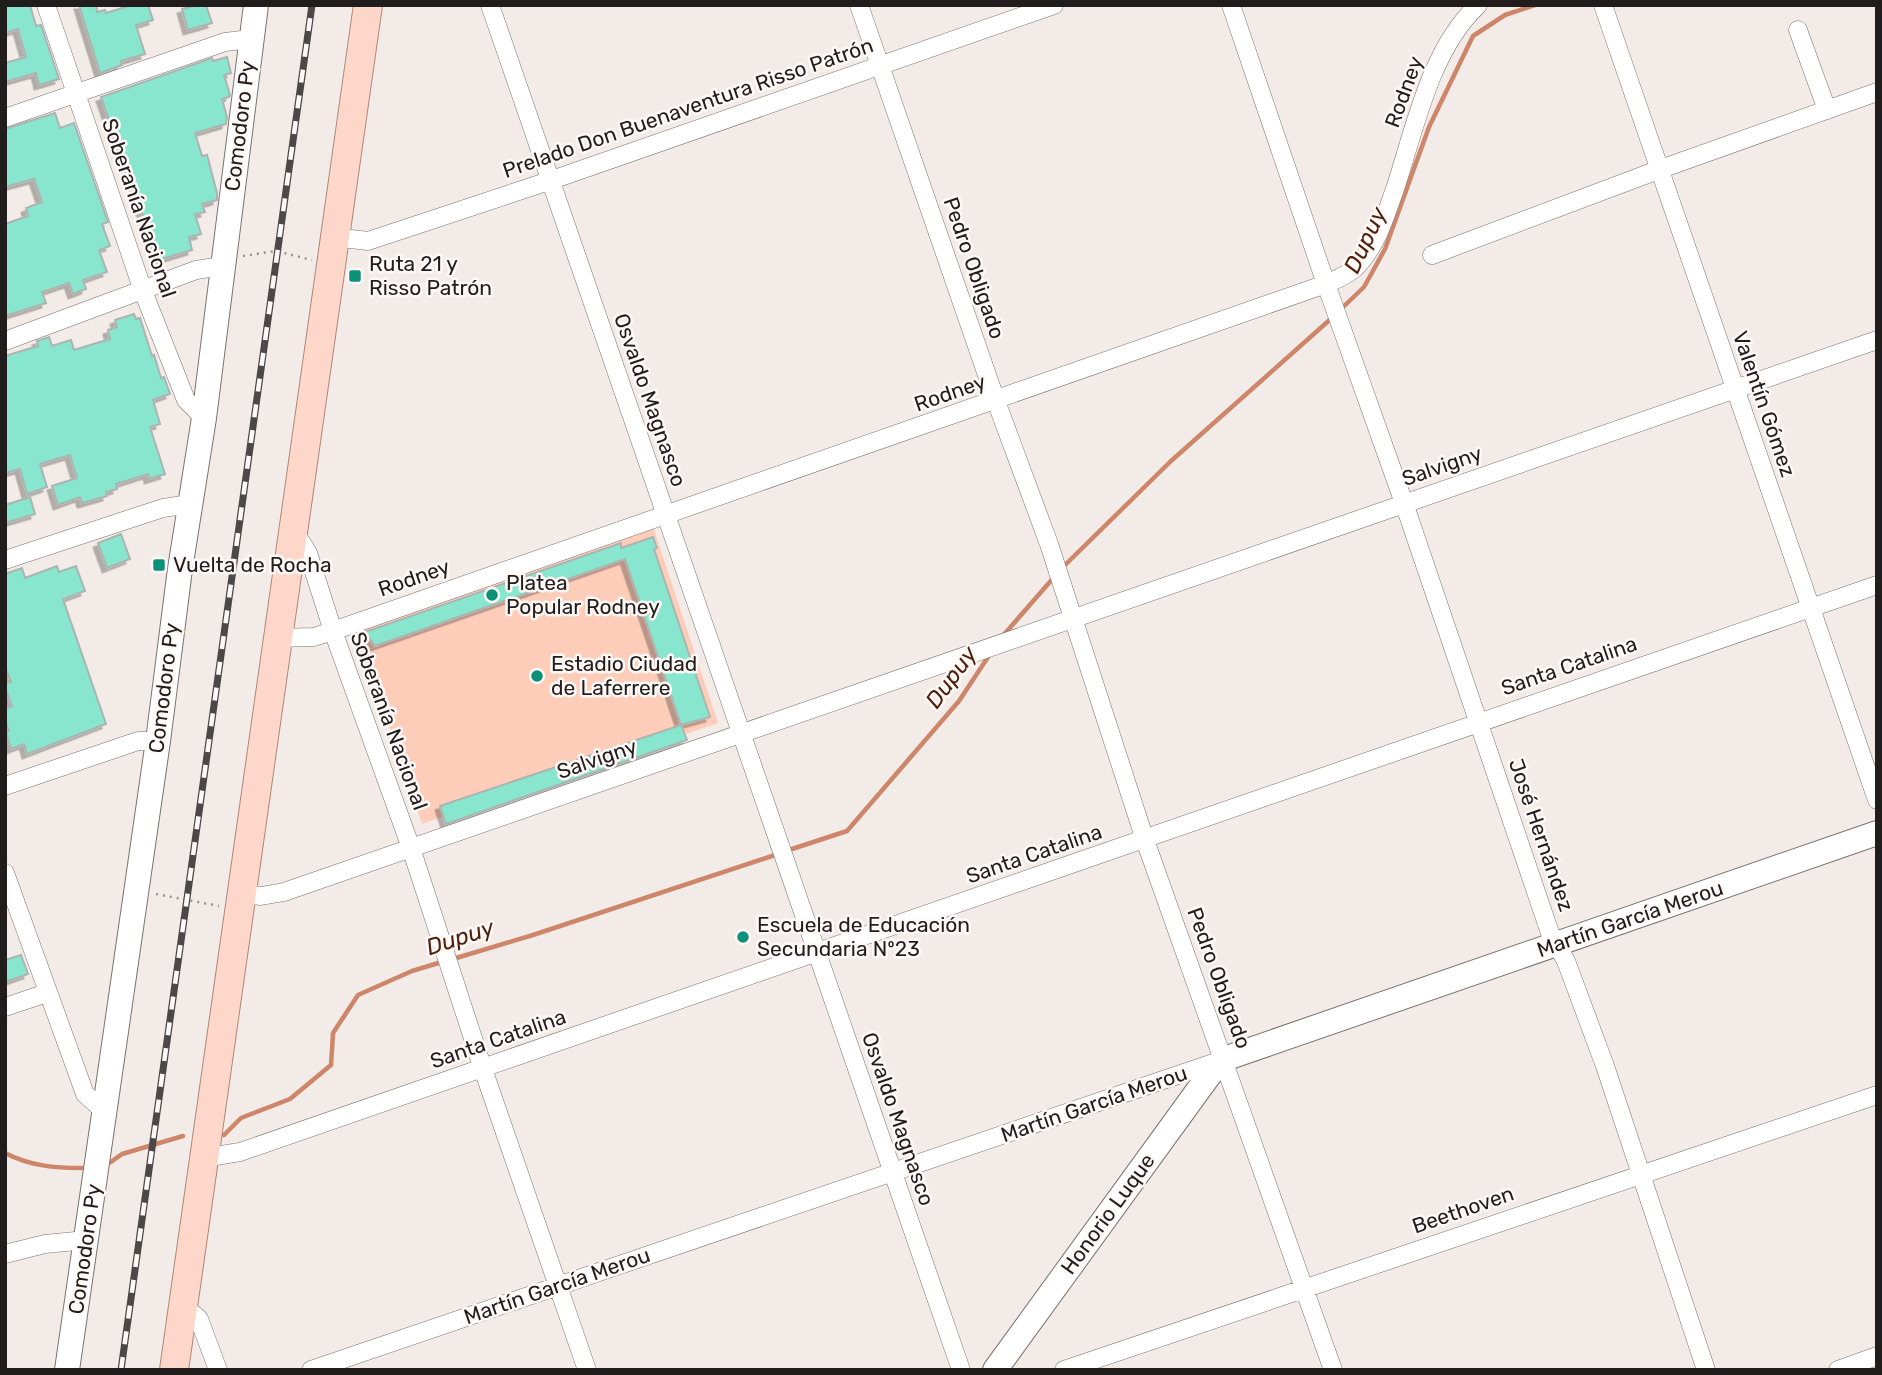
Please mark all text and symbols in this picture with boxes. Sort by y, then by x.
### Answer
street label: Prelado Don Buenaventura Risso Patrón [499,32,876,183]
street label: Rodney [1379,52,1428,131]
street label: Comodoro Py [219,59,260,193]
street label: Soberanía Nacional [97,115,182,301]
street label: Pedro Obligado [939,194,1010,342]
water label: Dupuy [1338,201,1393,278]
place label: Ruta 21 y Risso Patrón [369,251,492,300]
marker: Ruta 21 y Risso Patrón [347,268,363,284]
street label: Osvaldo Magnasco [609,310,692,490]
street label: Valentín Gómez [1728,328,1801,480]
street label: Rodney [911,369,989,416]
street label: Salvigny [1399,440,1486,491]
place label: Vuelta de Rocha [173,552,332,577]
street label: Rodney [375,554,453,601]
marker: Vuelta de Rocha [151,557,167,573]
place label: Platea Popular Rodney [506,570,660,619]
marker: Platea Popular Rodney [484,587,500,603]
street label: Comodoro Py [143,621,184,755]
street label: Soberanía Nacional [346,628,433,813]
street label: Santa Catalina [1498,631,1640,700]
water label: Dupuy [919,639,984,714]
place label: Estadio Ciudad de Laferrere [551,651,697,700]
marker: Estadio Ciudad de Laferrere [529,668,545,684]
street label: Salvigny [554,733,641,784]
street label: José Hernández [1504,755,1579,914]
street label: Santa Catalina [963,819,1105,888]
street label: Martín García Merou [1533,875,1726,962]
street label: Pedro Obligado [1182,904,1257,1052]
water label: Dupuy [422,912,499,961]
place label: Escuela de Educación Secundaria Nº23 [757,912,970,961]
marker: Escuela de Educación Secundaria Nº23 [735,929,751,945]
street label: Santa Catalina [427,1004,569,1073]
street label: Osvaldo Magnasco [857,1029,940,1209]
street label: Martín García Merou [997,1060,1190,1147]
street label: Honorio Luque [1055,1148,1160,1279]
street label: Beethoven [1409,1180,1517,1239]
street label: Comodoro Py [63,1182,106,1316]
street label: Martín García Merou [460,1242,653,1329]

